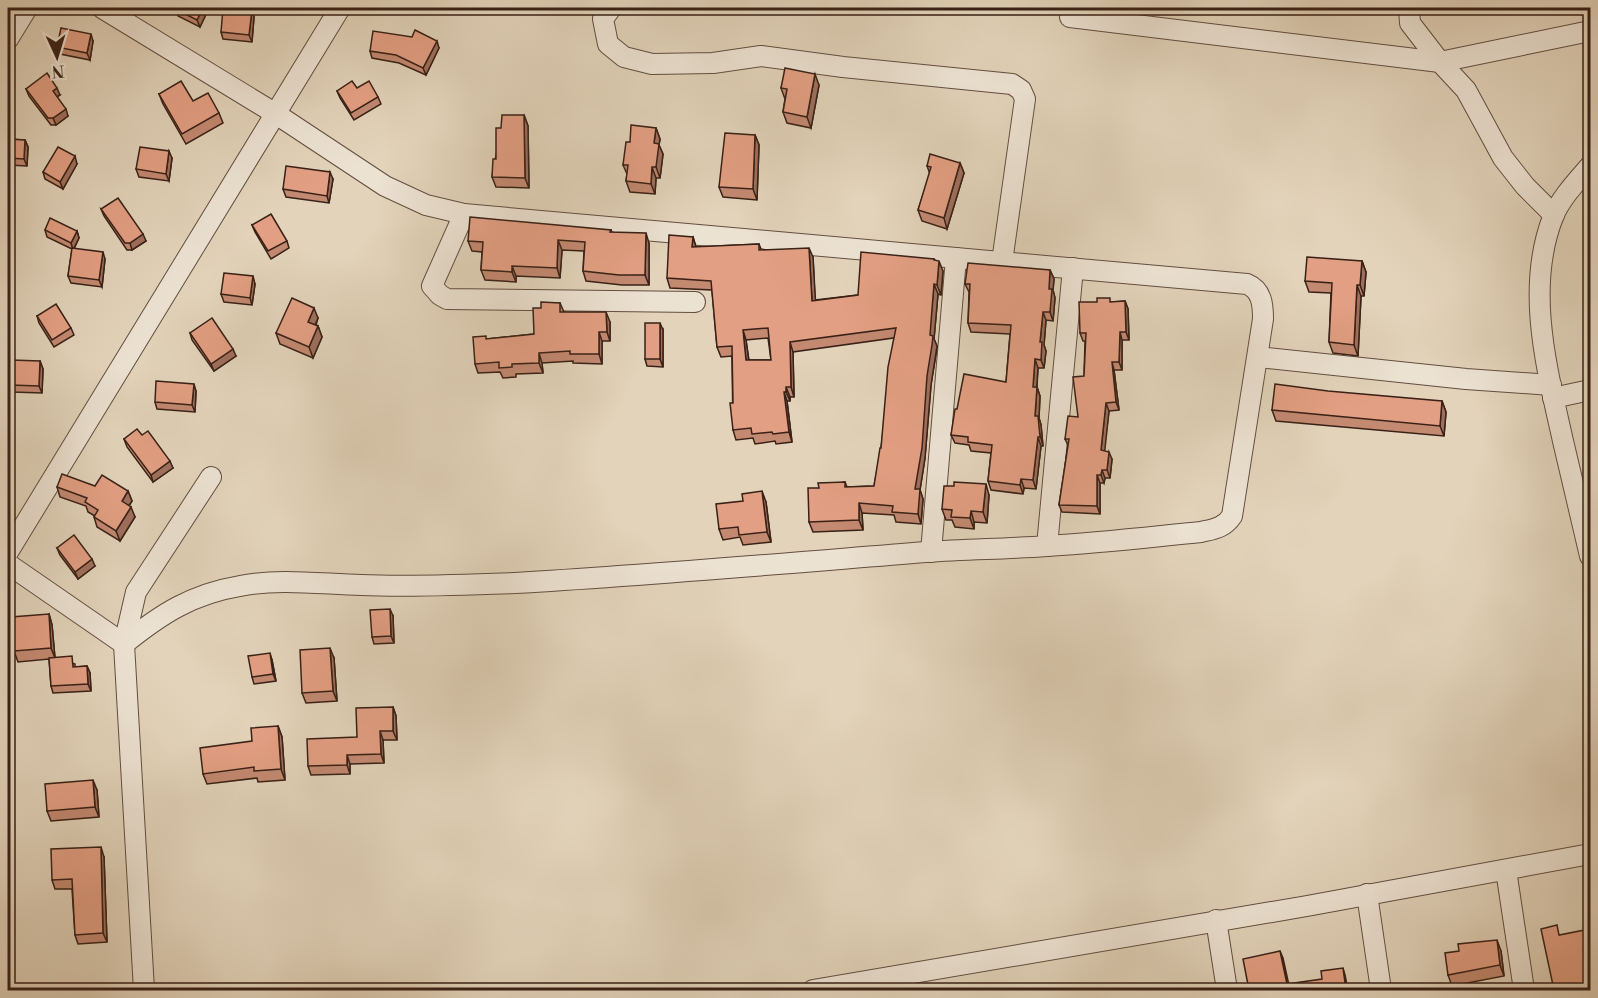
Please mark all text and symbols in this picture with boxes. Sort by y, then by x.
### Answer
north arrow [27,27,87,87]
text: N [51,61,65,81]

